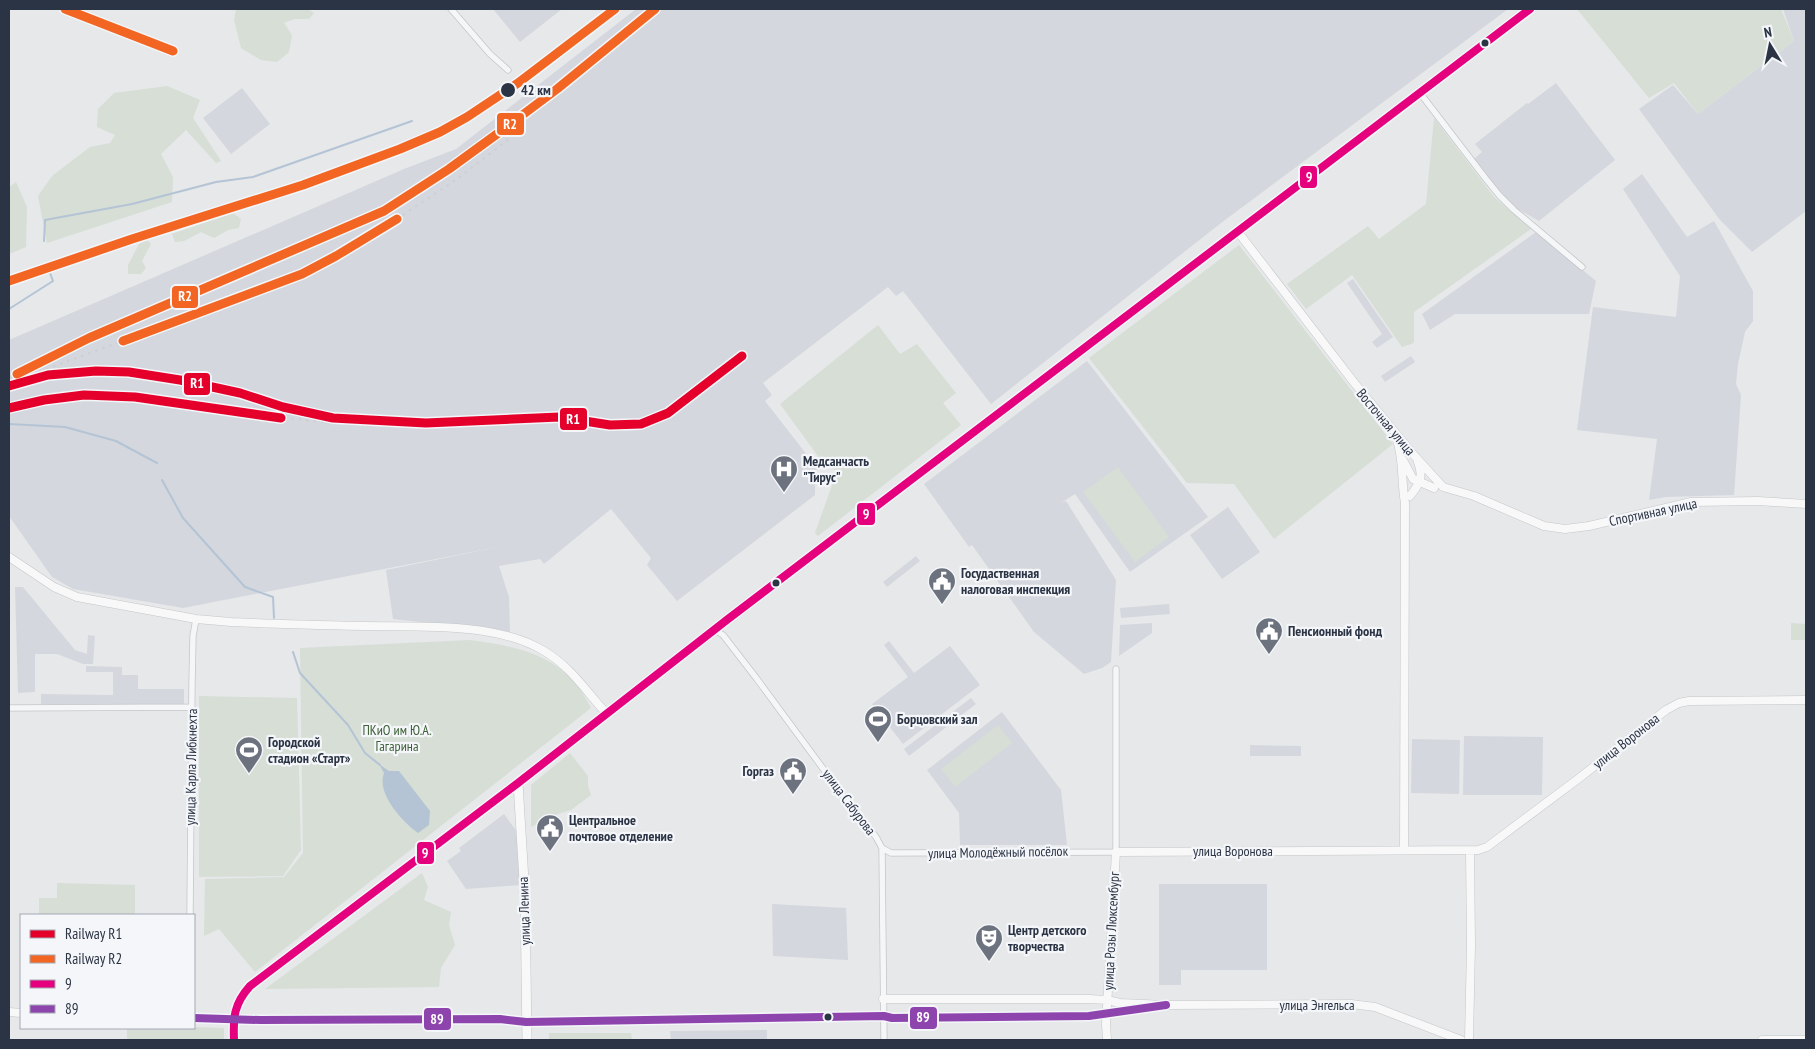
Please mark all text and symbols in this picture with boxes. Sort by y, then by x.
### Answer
north arrow [1745,20,1795,70]
text: N [1762,23,1773,42]
unlabelled marker [1480,38,1490,48]
marker: 42 км [499,81,517,99]
place label: 42 км [521,81,551,99]
line badge: R2 [496,112,525,136]
text: R2 [503,115,517,133]
line badge: 9 [1299,165,1318,189]
text: 9 [1306,168,1313,186]
line badge: R2 [171,285,199,309]
text: R2 [178,287,192,305]
line badge: R1 [183,372,211,396]
text: R1 [190,374,204,392]
street label: Восточная улица [1353,385,1419,459]
line badge: R1 [559,407,588,431]
text: R1 [566,410,580,428]
place label: Медсанчасть "Тирус" [803,452,869,486]
hospital icon: Медсанчасть "Тирус" [769,454,799,493]
street label: Спортивная улица [1607,494,1699,530]
line badge: 9 [856,502,876,526]
text: 9 [863,505,870,523]
place label: Госудаственная налоговая инспекция [961,564,1070,598]
public building icon: Госудаственная налоговая инспекция [927,566,957,605]
unlabelled marker [771,578,781,588]
public building icon: Пенсионный фонд [1254,616,1284,655]
place label: Пенсионный фонд [1288,622,1382,640]
sports icon: Борцовский зал [863,704,893,743]
street label: улица Карла Либкнехта [181,709,201,825]
street label: улица Воронова [1589,709,1663,773]
place label: Борцовский зал [897,710,978,728]
park label: ПКиО им Ю.А. Гагарина [362,721,432,755]
place label: Городской стадион «Старт» [268,733,351,767]
sports icon: Городской стадион «Старт» [234,735,264,774]
public building icon: Горгаз [778,756,808,795]
place label: Горгаз [743,762,774,780]
street label: улица Сабурова [818,765,880,839]
place label: Центральное почтовое отделение [569,811,673,845]
public building icon: Центральное почтовое отделение [535,813,565,852]
line badge: 9 [416,841,435,865]
street label: улица Молодёжный посёлок [928,842,1069,862]
street label: улица Воронова [1193,842,1273,860]
text: 9 [422,844,429,862]
street label: улица Розы Люксембург [1099,870,1123,991]
street label: улица Ленина [514,877,534,945]
legend [20,914,195,1029]
place label: Центр детского творчества [1008,921,1086,955]
theatre icon: Центр детского творчества [974,923,1004,962]
text: Railway R1 [65,924,122,943]
text: Railway R2 [65,949,122,968]
text: 9 [65,974,72,993]
street label: улица Энгельса [1279,996,1355,1014]
text: 89 [65,999,79,1018]
line badge: 89 [909,1006,938,1030]
line badge: 89 [423,1007,452,1031]
text: 89 [916,1008,930,1026]
text: 89 [430,1010,444,1028]
unlabelled marker [823,1012,833,1022]

